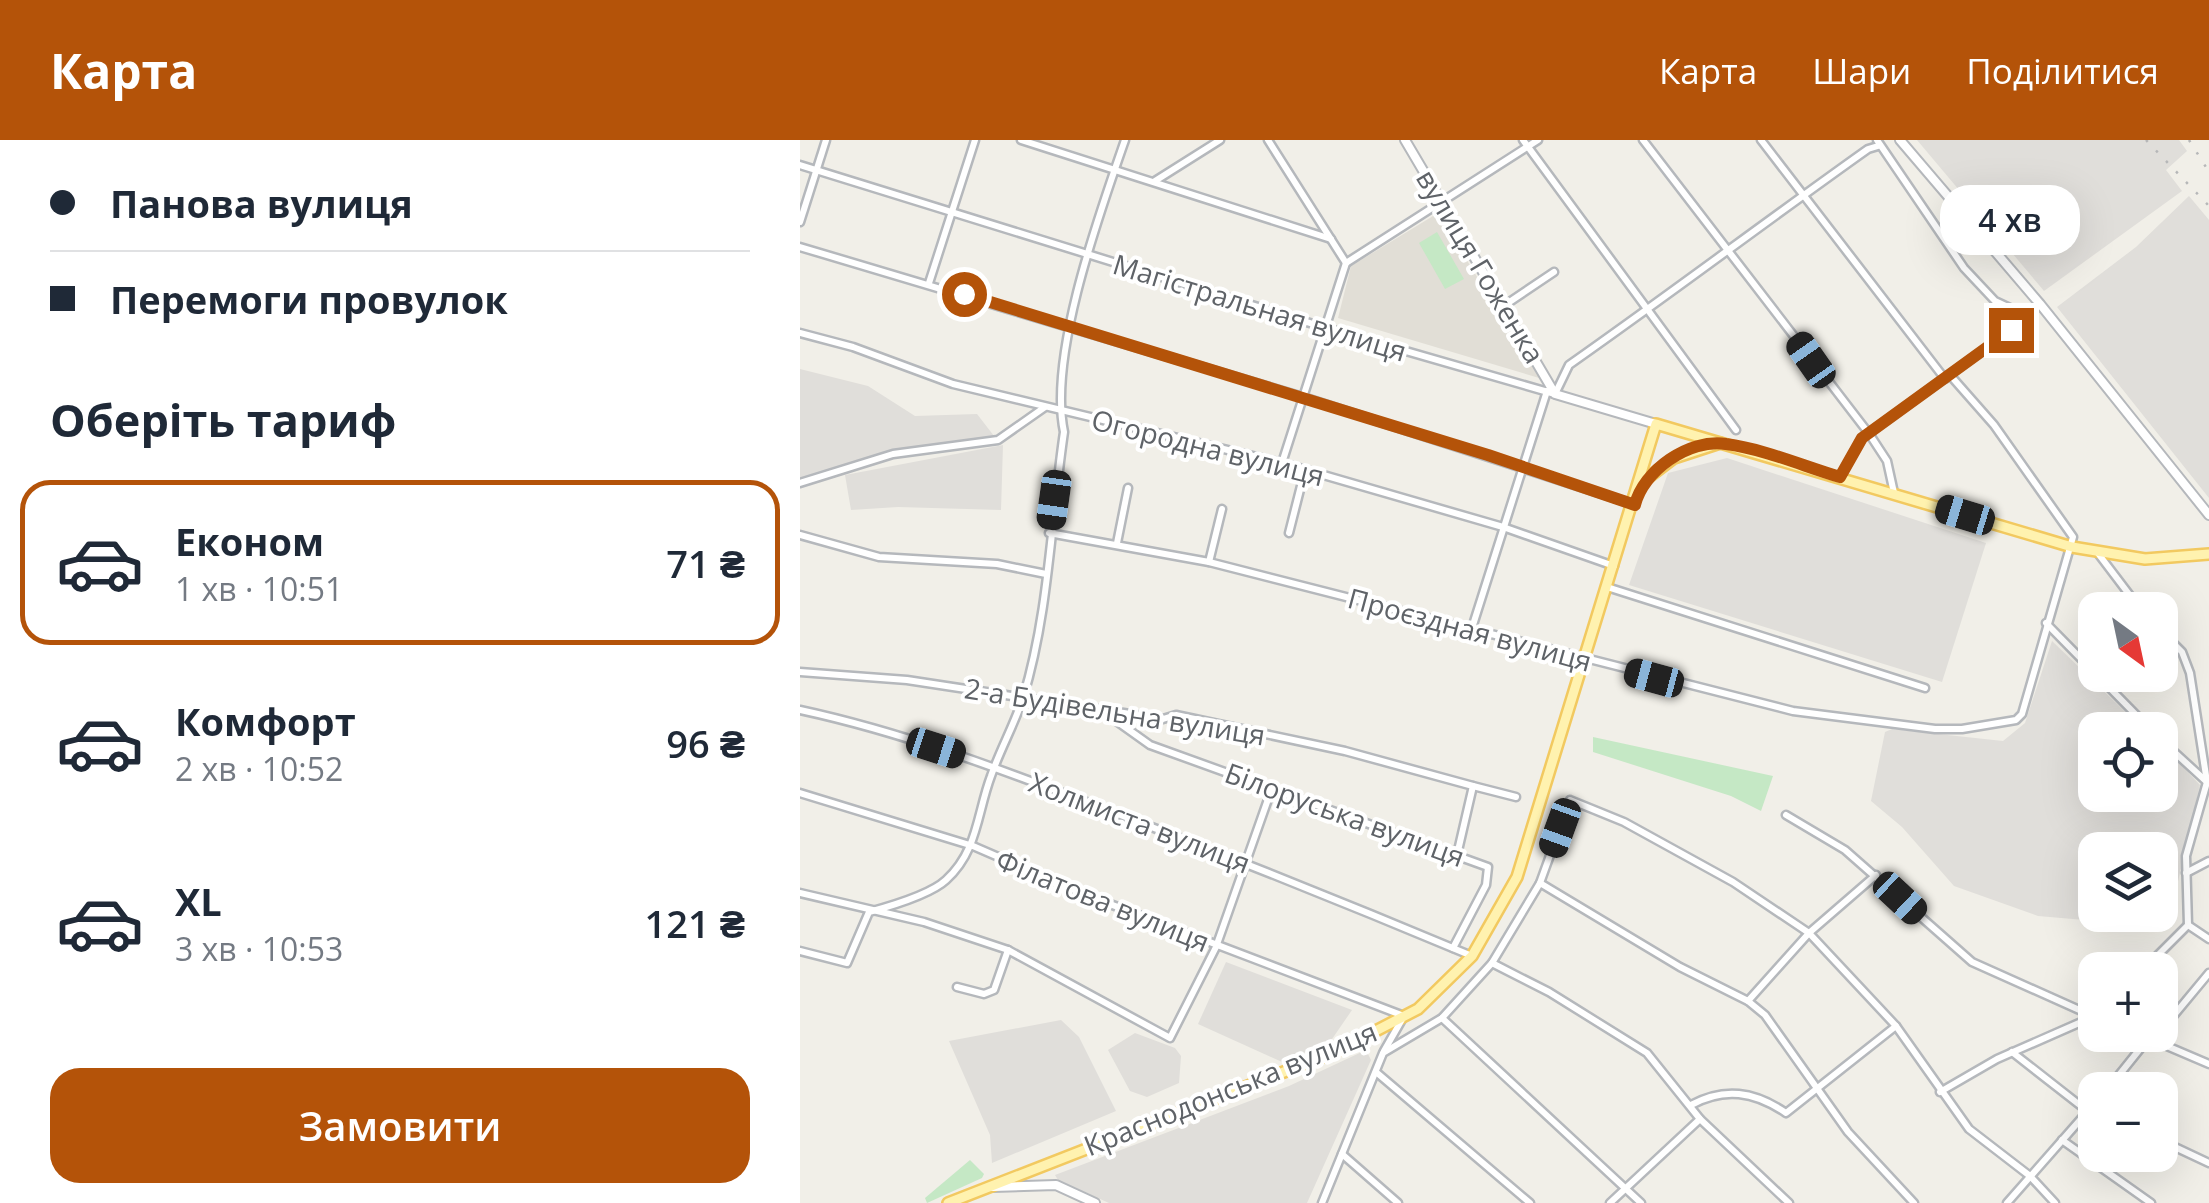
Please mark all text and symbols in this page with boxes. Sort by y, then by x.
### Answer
text: Карта [50,38,197,103]
text: Карта [1659,47,1757,94]
text: Шари [1812,47,1911,94]
text: Поділитися [1966,47,2159,94]
street label: вулиця Гоженка [1408,162,1554,370]
text: Панова вулиця [110,177,413,229]
callout: 4 хв [1941,185,2081,255]
text: 4 хв [1978,198,2042,241]
street label: Магістральная вулиця [1109,244,1411,370]
route start [942,272,987,317]
text: Перемоги провулок [110,273,508,325]
route end [1989,308,2034,353]
car [1782,327,1840,393]
text: Оберіть тариф [50,389,396,450]
street label: Огородна вулиця [1088,400,1328,494]
car [1035,468,1073,532]
car [1932,492,1998,538]
text: Економ [175,515,324,567]
icon: car [55,518,145,608]
text: 71 ₴ [666,537,745,589]
text: 1 хв · 10:51 [175,567,343,610]
street label: Проєздная вулиця [1344,578,1596,680]
north arrow [2078,592,2178,692]
map controls [2078,592,2178,1172]
car [1621,656,1687,700]
street label: 2-а Будівельна вулиця [962,668,1268,754]
text: Комфорт [175,695,356,747]
icon: car [55,698,145,788]
button: locate [2078,712,2178,812]
text: 96 ₴ [666,717,745,769]
car [903,724,969,772]
text: 2 хв · 10:52 [175,747,343,790]
street label: Білоруська вулиця [1220,753,1470,875]
street label: Холмиста вулиця [1024,762,1256,882]
car [1536,795,1584,861]
button: layers [2078,832,2178,932]
street label: Філатова вулиця [991,840,1215,960]
car [1868,867,1932,929]
text: XL [175,875,222,927]
icon: car [55,878,145,968]
text: 121 ₴ [645,897,745,949]
text: 3 хв · 10:53 [175,927,343,970]
button: + [2078,952,2178,1052]
street label: Краснодонська вулиця [1078,1012,1382,1164]
button: Замовити [50,1068,750,1183]
button: − [2078,1072,2178,1172]

